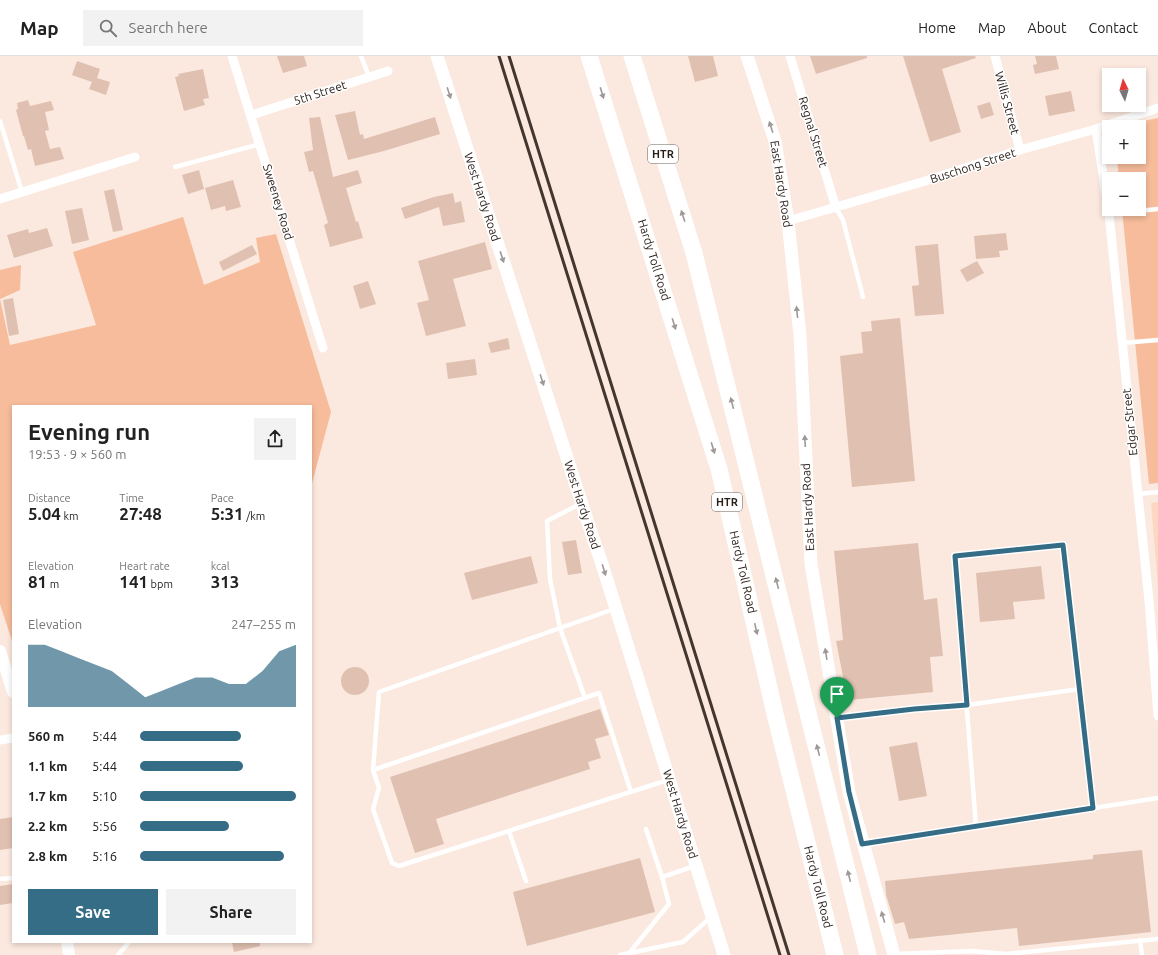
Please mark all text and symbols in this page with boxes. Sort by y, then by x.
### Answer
search box [83,10,363,46]
text: Map [20,17,59,39]
icon: search [97,17,119,39]
text: Search here [129,19,208,36]
text: Home [918,20,956,36]
text: Map [978,20,1006,36]
text: About [1028,20,1067,36]
text: Contact [1089,20,1138,36]
north arrow [1102,68,1146,112]
map controls [1102,68,1146,216]
street label: Willis Street [993,70,1022,136]
street label: 5th Street [292,78,348,107]
one-way arrow [446,87,452,99]
one-way arrow [599,87,605,99]
street label: Regnal Street [797,95,831,169]
button: + [1102,120,1146,164]
one-way arrow [768,121,774,133]
street label: East Hardy Road [768,140,795,228]
road number: HTR [648,145,678,163]
street label: Buschong Street [928,145,1018,185]
street label: West Hardy Road [462,151,503,243]
street label: Sweeney Road [261,162,296,241]
button: − [1102,172,1146,216]
one-way arrow [679,209,685,221]
street label: Hardy Toll Road [636,218,673,302]
one-way arrow [499,251,505,263]
one-way arrow [794,306,801,318]
one-way arrow [671,318,677,330]
one-way arrow [539,375,545,387]
street label: Edgar Street [1119,388,1139,456]
one-way arrow [728,396,734,409]
button: share [254,418,296,460]
text: Evening run [28,419,150,444]
one-way arrow [802,434,808,447]
one-way arrow [710,442,716,454]
text: 19:53 · 9 × 560 m [28,447,127,461]
street label: West Hardy Road [562,459,603,551]
street label: East Hardy Road [799,463,816,551]
text: Distance [28,492,71,504]
text: Time [119,492,144,504]
text: Pace [211,492,234,504]
road number: HTR [712,493,742,511]
text: 5.04 [28,504,61,523]
text: 27:48 [119,504,162,523]
text: 5:31 [211,504,244,523]
text: km [61,510,79,522]
text: /km [244,510,265,522]
street label: Hardy Toll Road [728,529,759,614]
text: Elevation [28,560,74,572]
text: Heart rate [119,560,170,572]
text: kcal [211,560,230,572]
one-way arrow [602,565,608,577]
text: 81 [28,572,47,591]
text: 141 [119,572,148,591]
text: 313 [211,572,239,591]
one-way arrow [773,577,779,589]
text: m [47,578,59,590]
text: bpm [148,578,173,590]
text: Elevation [28,617,82,631]
text: 247–255 m [231,617,296,631]
one-way arrow [753,623,759,635]
one-way arrow [823,648,829,660]
pin [820,677,854,718]
icon: arrive [826,683,848,705]
text: 560 m [28,729,64,743]
text: 5:44 [92,729,117,743]
one-way arrow [815,744,821,756]
text: 1.1 km [28,759,67,773]
text: 5:44 [92,759,117,773]
street label: West Hardy Road [661,768,700,860]
text: 1.7 km [28,789,67,803]
text: 5:10 [92,789,117,803]
text: 2.2 km [28,819,67,833]
text: 5:56 [92,819,117,833]
street label: Hardy Toll Road [802,844,835,929]
text: 2.8 km [28,849,67,863]
text: 5:16 [92,849,117,863]
one-way arrow [846,870,852,882]
button: Save [28,889,158,935]
button: Share [166,889,296,935]
one-way arrow [880,911,886,923]

